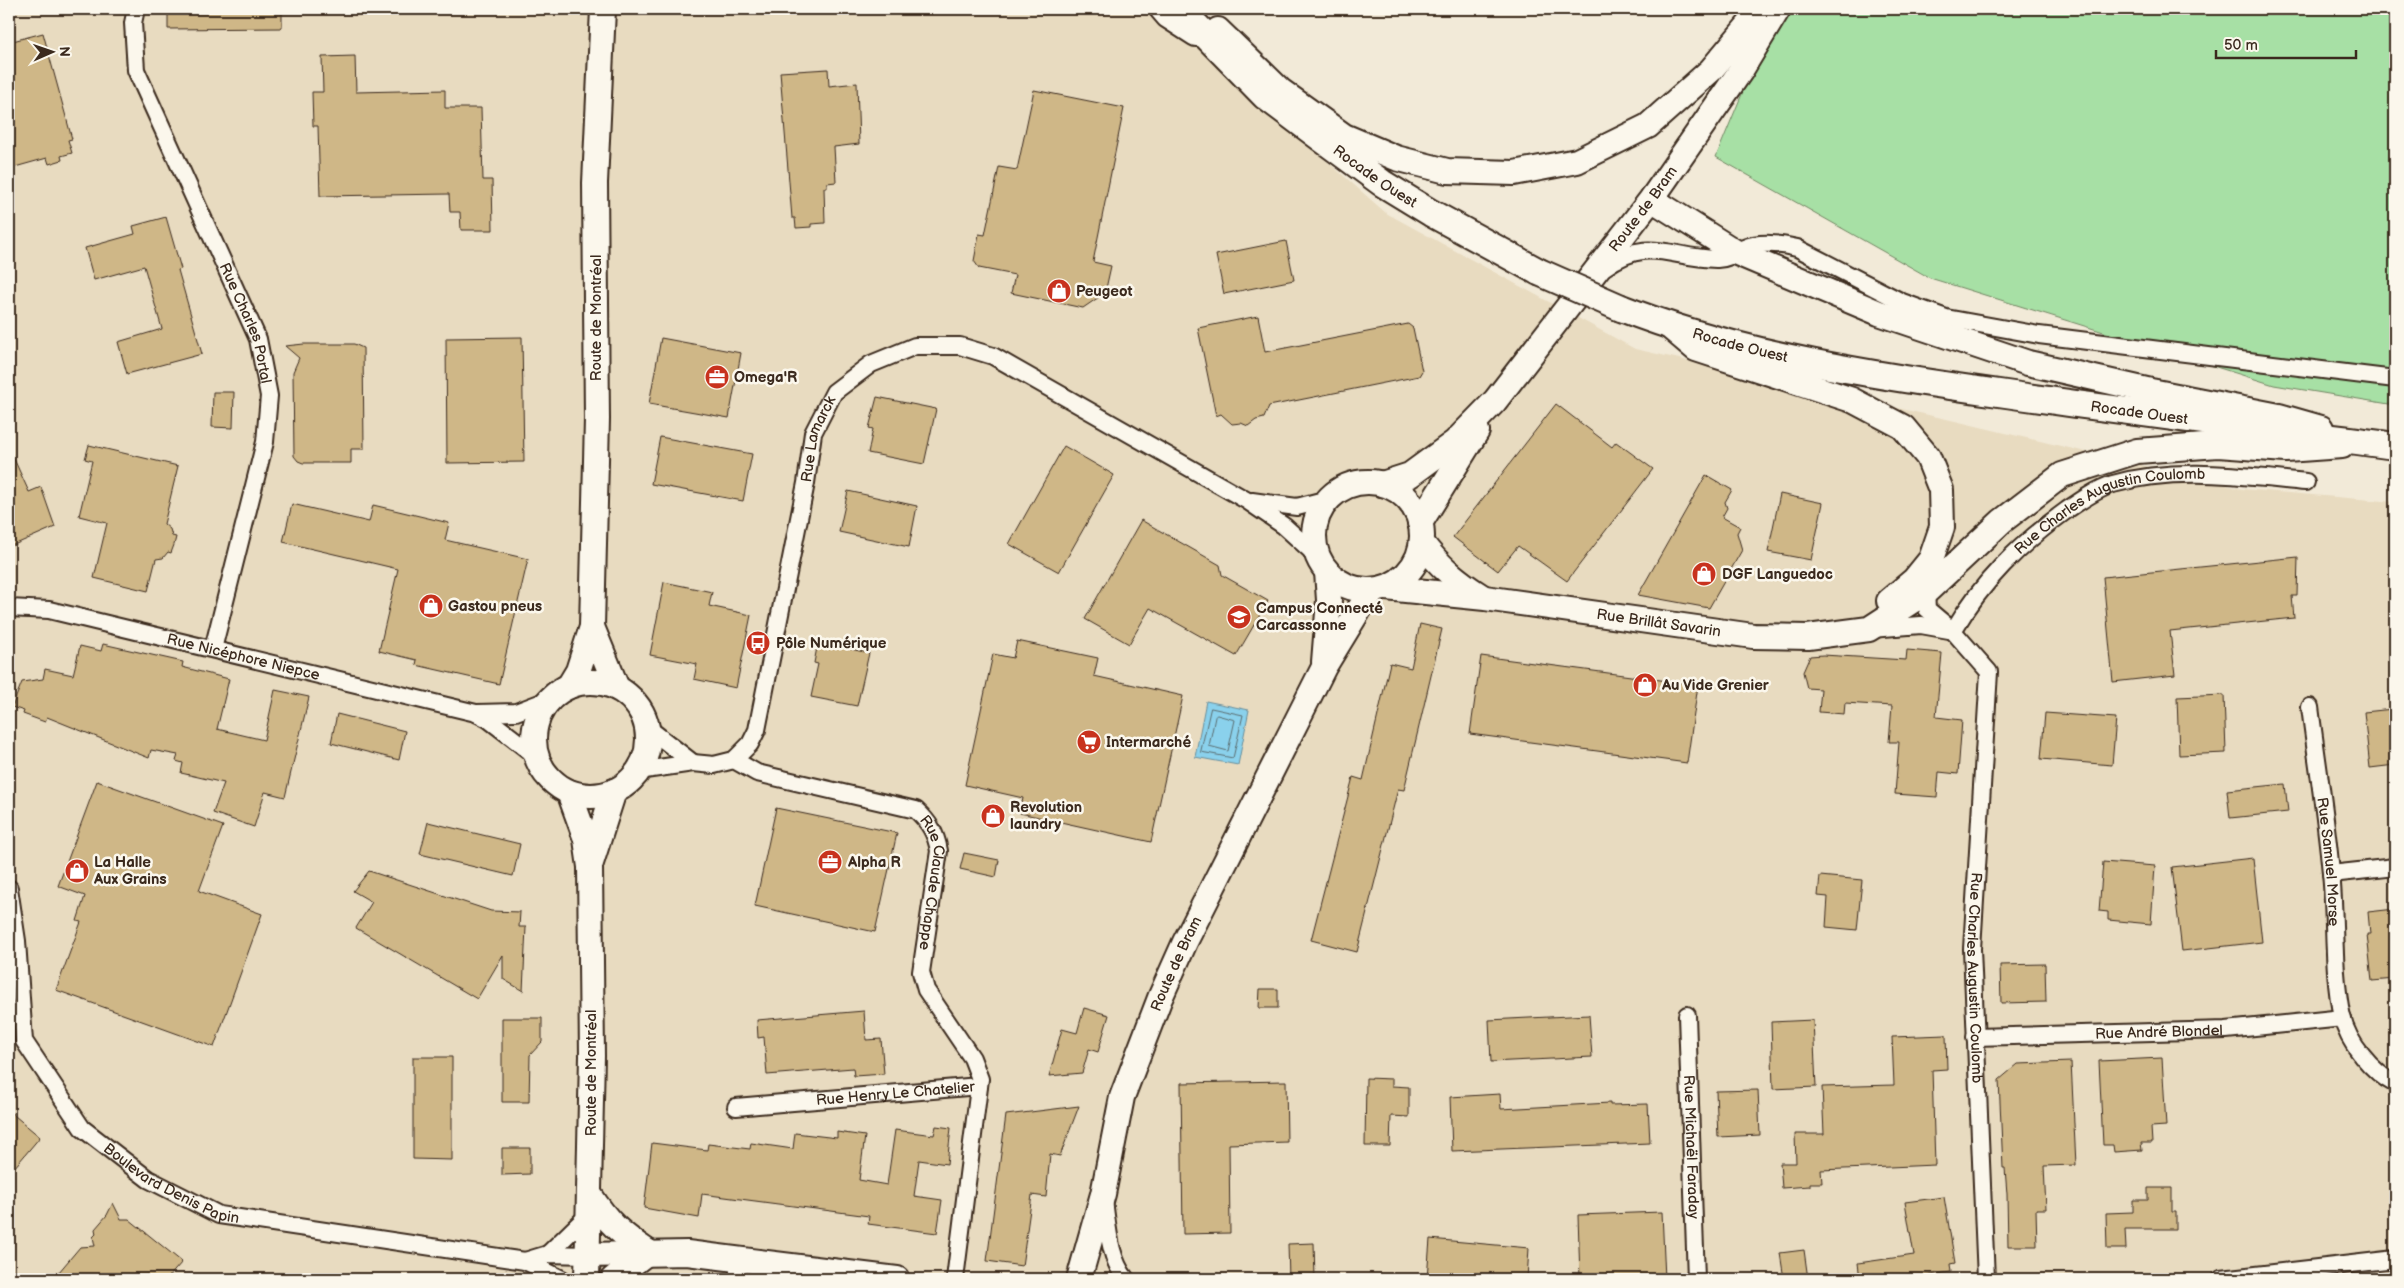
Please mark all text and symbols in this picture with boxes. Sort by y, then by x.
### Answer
north arrow [28,28,78,78]
scale bar [2216,28,2356,60]
text: 50 m [2224,36,2258,55]
text: N [56,46,73,57]
street label: Rocade Ouest [1329,141,1421,212]
street label: Route de Bram [1605,162,1681,256]
street label: Route de Montréal [587,255,606,381]
street label: Rue Charles Portal [215,260,276,385]
shop icon: Peugeot [1046,278,1072,304]
place label: Peugeot [1076,282,1132,301]
street label: Rocade Ouest [1690,324,1790,367]
office icon: Omega'R [704,364,730,390]
place label: Omega'R [734,368,797,387]
street label: Rue Lamarck [797,392,840,483]
street label: Rocade Ouest [2089,397,2190,429]
street label: Rue Charles Augustin Coulomb [2010,464,2206,558]
shop icon: DGF Languedoc [1691,561,1717,587]
place label: DGF Languedoc [1722,565,1833,584]
shop icon: Gastou pneus [418,593,444,619]
place label: Gastou pneus [448,597,542,616]
place label: Campus Connecté Carcassonne [1256,599,1383,635]
school or university icon: Campus Connecté Carcassonne [1226,604,1252,630]
street label: Rue Brillât Savarin [1595,604,1722,641]
street label: Rue Nicéphore Niepce [165,629,322,685]
bus stop icon: Pôle Numérique [745,630,771,656]
place label: Pôle Numérique [776,634,887,653]
shop icon: Au Vide Grenier [1632,672,1658,698]
place label: Au Vide Grenier [1661,676,1770,695]
supermarket icon: Intermarché [1076,729,1102,755]
place label: Intermarché [1106,733,1191,752]
street label: Rue Samuel Morse [2313,796,2344,927]
place label: Revolution laundry [1010,798,1082,834]
shop icon: Revolution laundry [980,803,1006,829]
street label: Rue Claude Chappe [915,811,949,952]
office icon: Alpha R [817,849,843,875]
place label: La Halle Aux Grains [93,853,167,889]
place label: Alpha R [847,853,901,872]
shop icon: La Halle Aux Grains [64,858,90,884]
street label: Rue Charles Augustin Coulomb [1962,872,1987,1084]
street label: Route de Bram [1146,913,1206,1014]
street label: Route de Montréal [582,1010,601,1136]
street label: Rue André Blondel [2095,1021,2223,1043]
street label: Rue Michaël Faraday [1680,1075,1703,1220]
street label: Rue Henry Le Chatelier [815,1077,976,1110]
street label: Boulevard Denis Papin [100,1139,241,1227]

